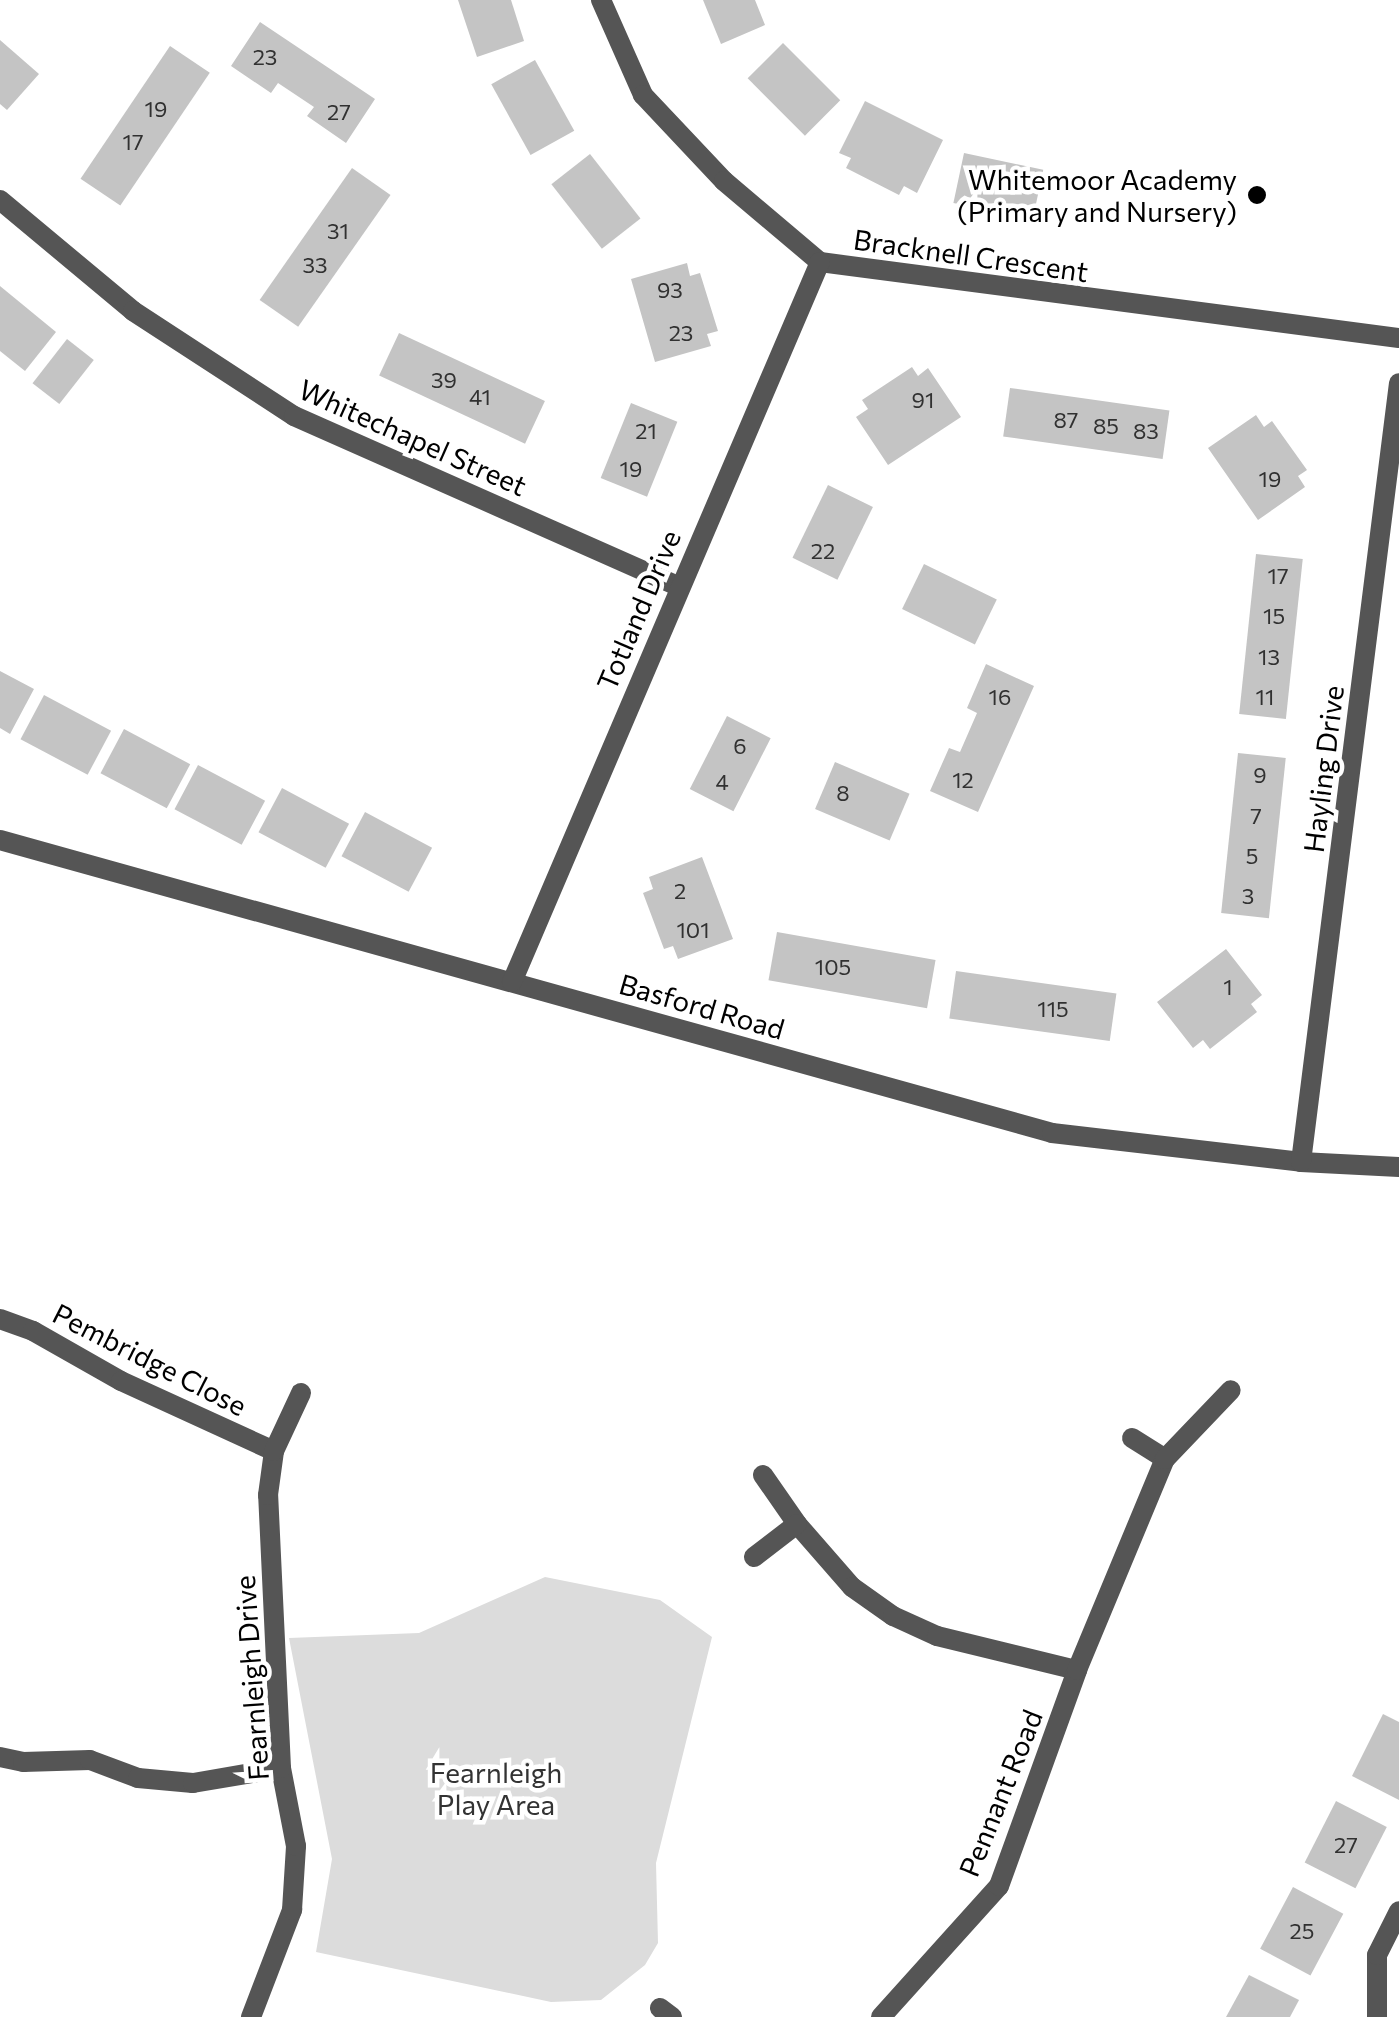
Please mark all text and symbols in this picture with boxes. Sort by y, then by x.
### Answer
house number: 23 [253,44,277,70]
house number: 19 [145,96,167,122]
house number: 27 [327,99,351,125]
house number: 17 [122,129,144,155]
place label: Whitemoor Academy (Primary and Nursery) [957,162,1237,228]
marker: Whitemoor Academy (Primary and Nursery) [1246,184,1268,206]
house number: 31 [327,218,349,244]
street label: Bracknell Crescent [852,222,1090,288]
house number: 33 [302,252,328,278]
house number: 93 [657,277,683,303]
house number: 23 [669,320,693,346]
house number: 39 [431,367,457,393]
street label: Whitechapel Street [294,372,532,502]
house number: 41 [469,384,491,410]
house number: 91 [912,387,934,413]
house number: 87 [1054,407,1078,433]
house number: 85 [1093,413,1119,439]
house number: 21 [635,418,657,444]
house number: 83 [1133,418,1159,444]
house number: 19 [620,456,642,482]
house number: 19 [1259,466,1281,492]
street label: Totland Drive [589,525,687,695]
house number: 22 [811,538,835,564]
house number: 17 [1267,563,1289,589]
house number: 15 [1263,603,1285,629]
house number: 13 [1258,644,1280,670]
street label: Hayling Drive [1296,683,1350,855]
house number: 16 [989,684,1011,710]
house number: 11 [1256,684,1274,710]
house number: 6 [733,733,747,759]
house number: 9 [1253,762,1267,788]
house number: 12 [952,767,974,793]
house number: 4 [715,769,729,795]
house number: 8 [836,780,850,806]
house number: 7 [1250,803,1262,829]
house number: 5 [1246,843,1258,869]
house number: 2 [674,878,686,904]
house number: 3 [1242,883,1254,909]
house number: 101 [676,917,710,943]
house number: 105 [815,954,851,980]
street label: Basford Road [616,966,788,1046]
house number: 1 [1223,974,1233,1000]
house number: 115 [1037,996,1069,1022]
street label: Pembridge Close [48,1296,252,1422]
street label: Fearnleigh Drive [227,1574,275,1782]
street label: Pennant Road [951,1705,1049,1881]
park label: Fearnleigh Play Area [430,1755,562,1821]
house number: 27 [1334,1832,1358,1858]
house number: 25 [1290,1918,1314,1944]

